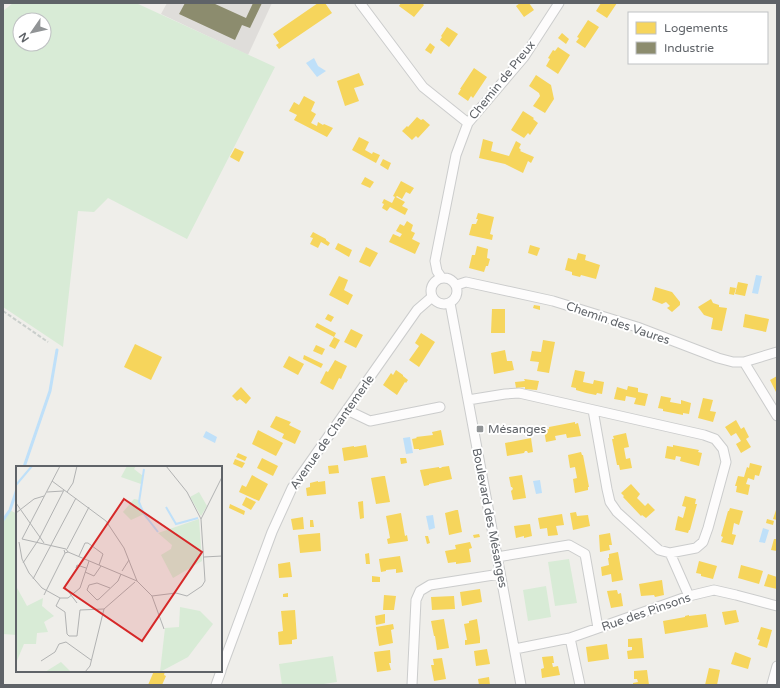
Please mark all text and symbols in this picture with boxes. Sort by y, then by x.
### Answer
north arrow [12,12,52,52]
legend [628,12,768,64]
text: Logements [664,21,728,35]
text: N [16,30,32,45]
street label: Chemin de Preux [466,38,538,122]
text: Industrie [664,41,714,55]
street label: Chemin des Vaures [564,299,672,347]
street label: Avenue de Chantemerle [287,372,377,492]
place label: Mésanges [488,422,546,436]
marker: Mésanges [475,424,485,434]
street label: Boulevard des Mésanges [470,447,510,589]
inset map [16,466,222,672]
street label: Rue des Pinsons [600,590,693,634]

